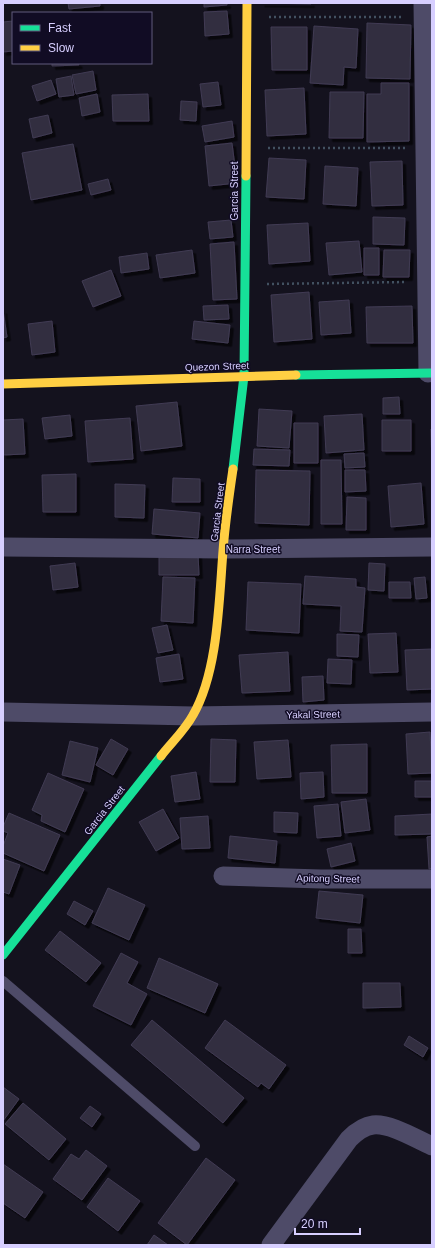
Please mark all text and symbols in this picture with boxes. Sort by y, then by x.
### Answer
legend [12,12,152,64]
text: Fast [48,21,72,35]
text: Slow [48,41,74,55]
street label: Garcia Street [229,161,240,220]
street label: Quezon Street [185,360,250,373]
street label: Garcia Street [208,482,227,542]
street label: Narra Street [226,544,280,555]
street label: Yakal Street [286,709,340,720]
street label: Garcia Street [82,784,127,837]
street label: Apitong Street [296,872,360,885]
scale bar [295,1210,360,1236]
text: 20 m [301,1217,328,1231]

